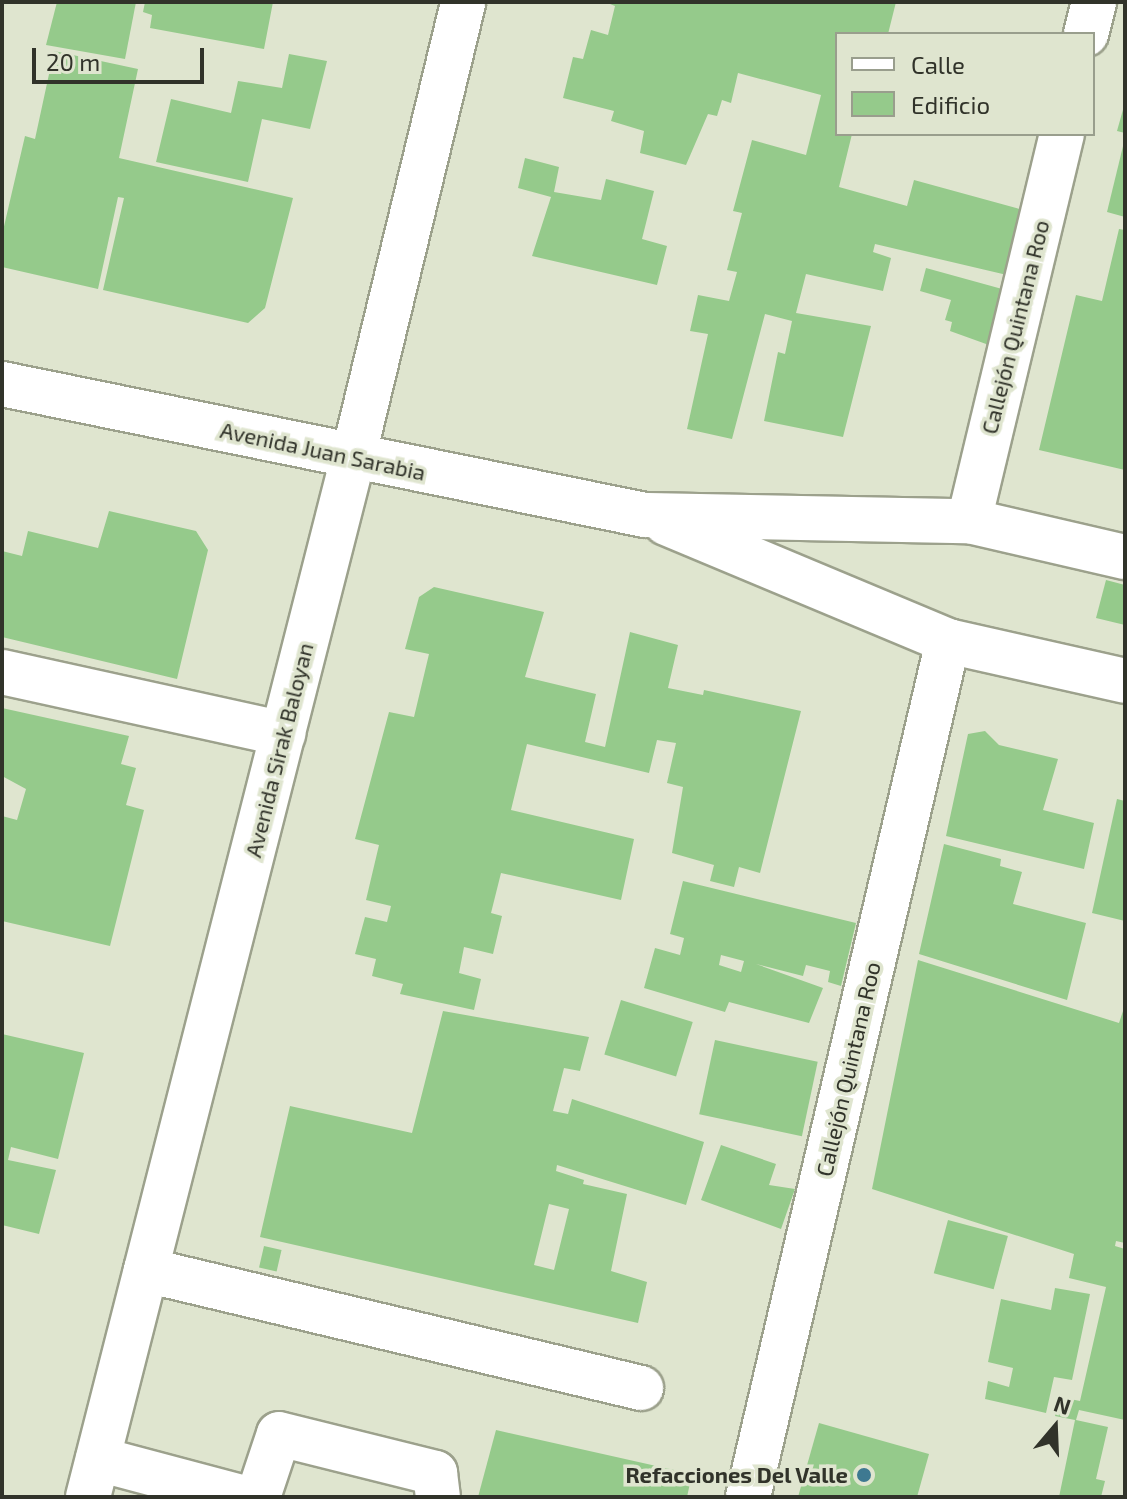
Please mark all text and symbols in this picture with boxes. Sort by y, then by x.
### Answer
scale bar [36,32,208,82]
legend [835,32,1095,136]
text: 20 m [46,47,100,76]
text: Calle [911,50,965,79]
text: Edificio [911,90,990,119]
street label: Callejón Quintana Roo [976,217,1054,437]
street label: Avenida Juan Sarabia [218,416,428,486]
street label: Avenida Sirak Baloyan [240,640,318,860]
street label: Callejón Quintana Roo [810,959,886,1179]
north arrow [1015,1387,1095,1467]
text: N [1051,1389,1075,1419]
place label: Refacciones Del Valle [624,1462,848,1488]
marker: Refacciones Del Valle [855,1466,873,1484]

